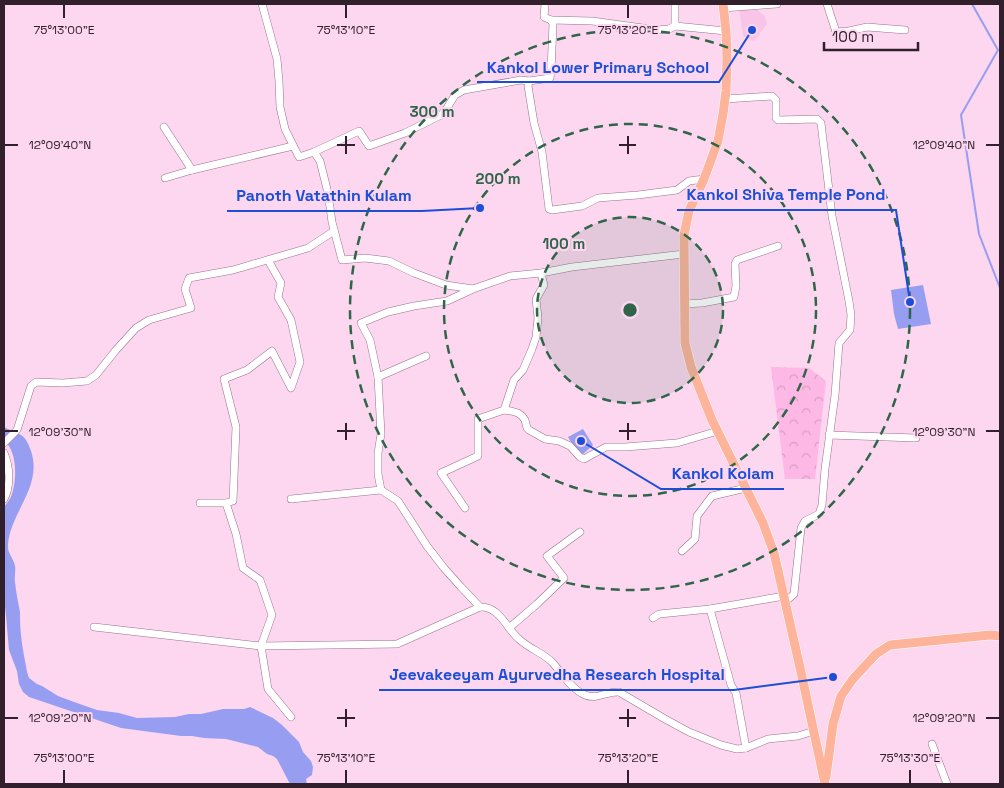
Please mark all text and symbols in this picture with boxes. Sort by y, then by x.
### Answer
scale bar [824,20,918,52]
text: 75°13'00"E [33,22,95,38]
text: 75°13'10"E [317,22,375,38]
text: 75°13'20"E [598,22,659,38]
text: 100 m [832,27,874,46]
callout: Kankol Lower Primary School [477,51,719,82]
text: Kankol Lower Primary School [487,57,709,78]
text: 300 m [409,102,455,121]
text: 12°09'40"N [29,137,91,153]
text: 12°09'40"N [913,137,975,153]
text: 200 m [476,169,520,188]
callout: Kankol Shiva Temple Pond [677,179,896,210]
callout: Panoth Vatathin Kulam [227,180,422,211]
text: Kankol Shiva Temple Pond [687,184,885,205]
text: Panoth Vatathin Kulam [236,185,412,206]
text: 100 m [543,234,585,253]
centre of rings [621,301,639,319]
text: 12°09'30"N [29,424,91,440]
text: 12°09'30"N [913,424,975,440]
callout: Kankol Kolam [661,458,784,489]
text: Kankol Kolam [672,463,774,484]
callout: Jeevakeeyam Ayurvedha Research Hospital [379,659,734,690]
text: Jeevakeeyam Ayurvedha Research Hospital [389,664,725,685]
text: 12°09'20"N [29,710,91,726]
text: 12°09'20"N [913,710,975,726]
text: 75°13'00"E [33,750,95,766]
text: 75°13'10"E [317,750,375,766]
text: 75°13'20"E [598,750,659,766]
text: 75°13'30"E [880,750,941,766]

